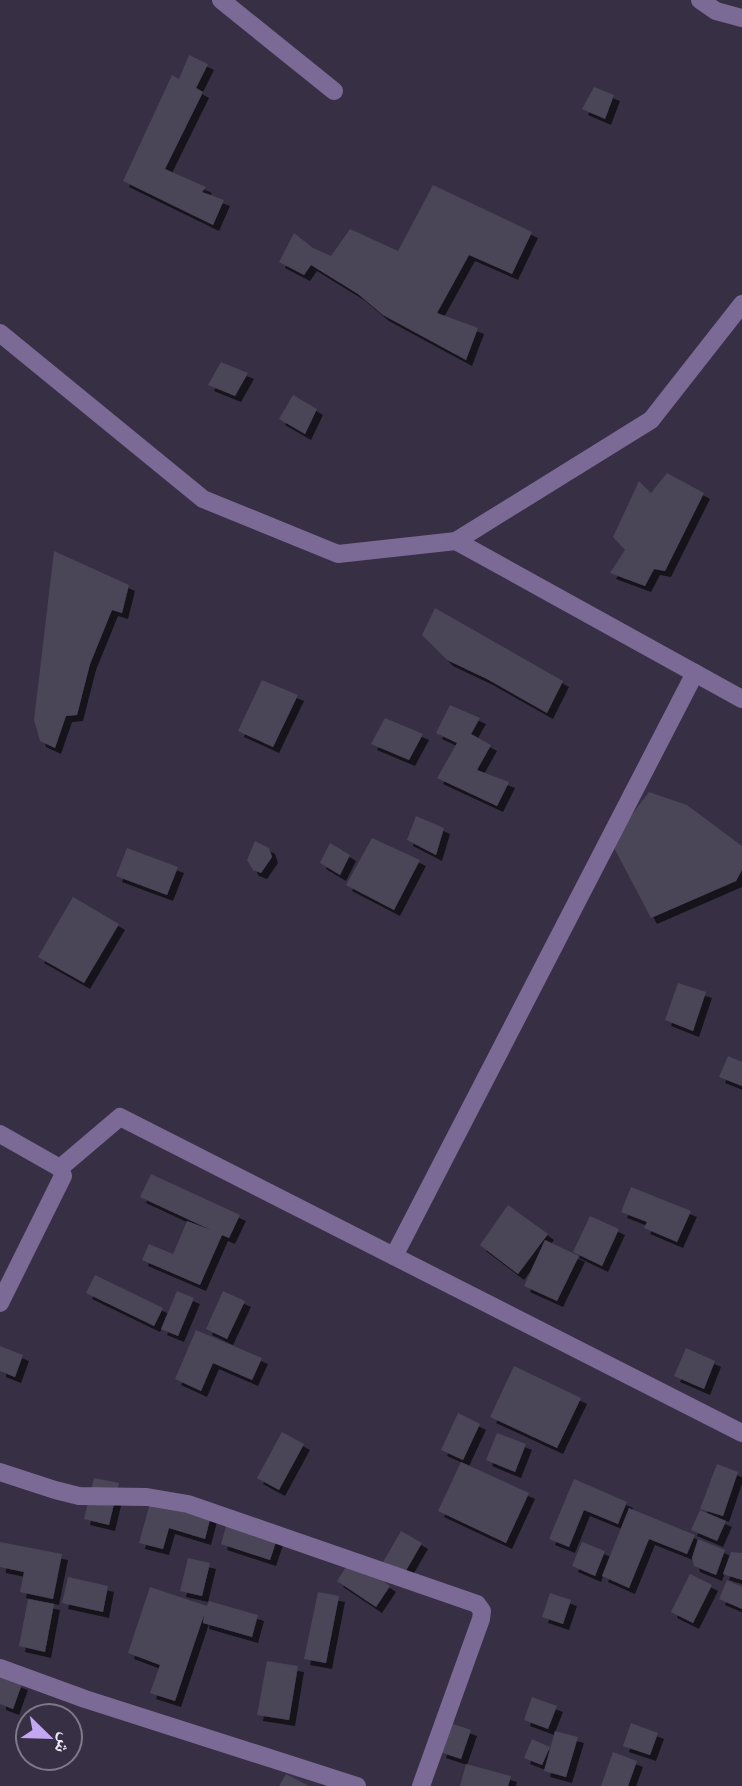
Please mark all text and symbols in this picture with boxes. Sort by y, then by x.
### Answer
north arrow [14,1702,84,1772]
text: ش [50,1730,78,1757]

